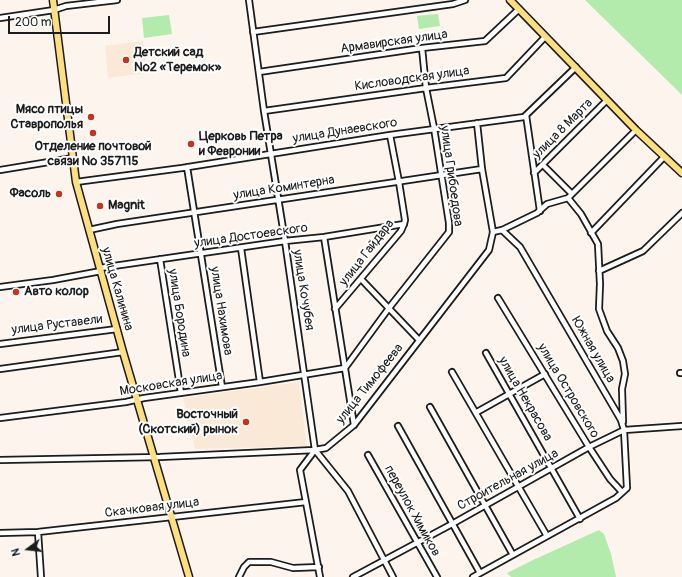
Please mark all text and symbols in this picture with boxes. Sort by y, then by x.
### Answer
scale bar [10,8,112,34]
text: 200 m [15,15,51,30]
street label: Армавирская улица [339,27,449,57]
place label: Детский сад №2 «Теремок» [134,45,221,76]
marker: Детский сад №2 «Теремок» [121,55,131,65]
street label: Кисловодская улица [354,63,470,95]
street label: улица 8 Марта [530,96,596,162]
place label: Мясо птицы Ставрополья [10,102,83,133]
marker: Мясо птицы Ставрополья [86,112,96,122]
street label: улица Дунаевского [292,115,398,147]
street label: улица Грибоедова [436,125,466,227]
marker: Отделение почтовой связи № 357115 [88,128,98,138]
place label: Церковь Петра и Февронии [199,129,283,160]
place label: Отделение почтовой связи № 357115 [35,139,151,170]
marker: Церковь Петра и Февронии [186,139,196,149]
street label: улица Коминтерна [232,172,336,204]
place label: Фасоль [10,186,51,202]
marker: Фасоль [54,189,64,199]
place label: Magnit [108,198,145,214]
marker: Magnit [95,201,105,211]
street label: улица Гайдара [336,217,398,289]
street label: улица Достоевского [193,220,309,252]
street label: улица Калинина [98,245,136,333]
street label: улица Кочубея [289,248,317,332]
street label: улица Нахимова [206,265,236,357]
street label: улица Бородина [164,268,194,358]
place label: Авто колор [24,284,89,300]
marker: Авто колор [11,287,21,297]
street label: улица Руставели [11,312,103,338]
street label: Южная улица [568,314,618,386]
street label: улица Тимофеева [333,341,407,427]
street label: улица Островского [534,341,602,441]
street label: улица Некрасова [495,354,555,444]
street label: Московская улица [119,368,223,400]
place label: Восточный (Скотский) рынок [138,407,238,438]
marker: Восточный (Скотский) рынок [241,417,251,427]
street label: Строительная улица [455,446,561,514]
street label: переулок Химиков [381,463,443,559]
street label: Скачковая улица [104,494,200,522]
north arrow [8,529,48,569]
text: N [9,547,23,558]

